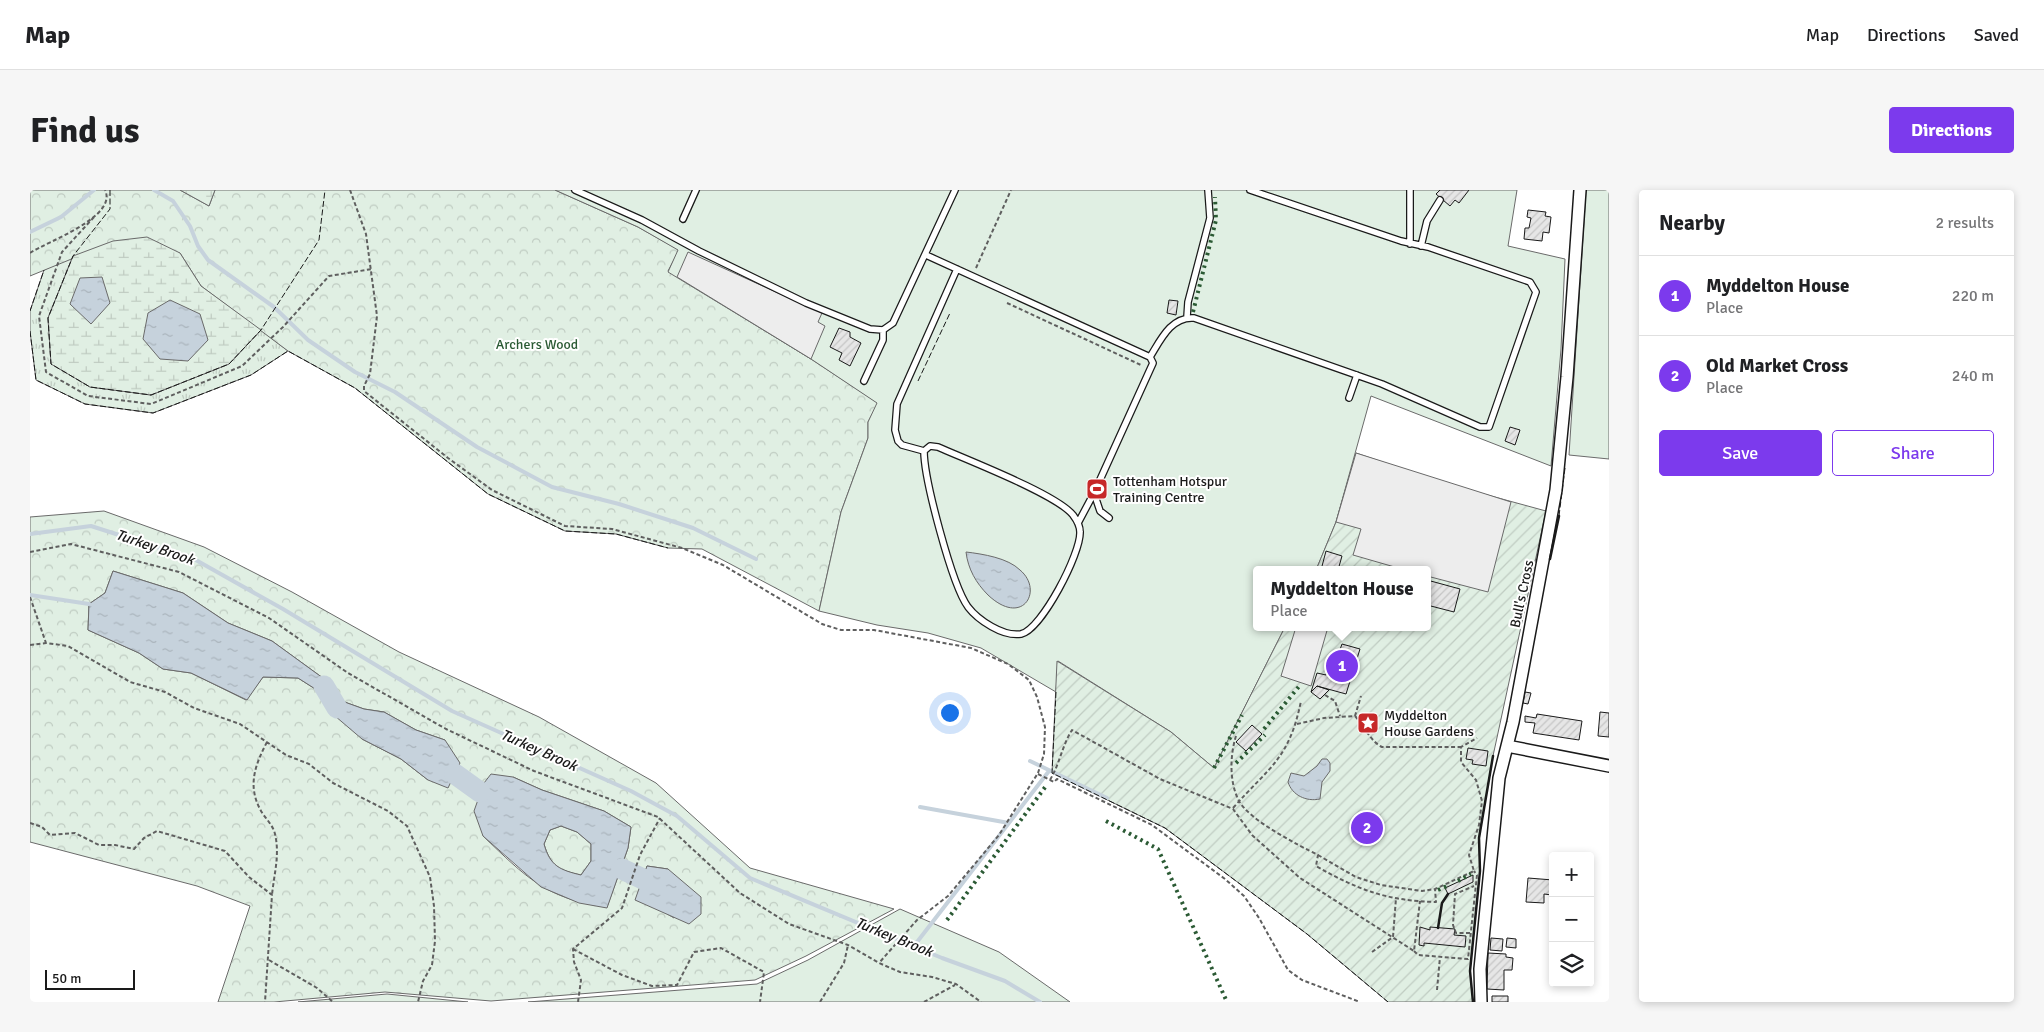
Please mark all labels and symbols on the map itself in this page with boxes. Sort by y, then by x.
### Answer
park label: Archers Wood [496,336,578,353]
place label: Tottenham Hotspur Training Centre [1113,473,1228,506]
sports icon: Tottenham Hotspur Training Centre [1085,477,1109,501]
water label: Turkey Brook [113,525,198,569]
street label: Bull's Cross [1507,559,1537,629]
pin: 1 [1326,647,1358,685]
your location [937,700,963,726]
place label: Myddelton House Gardens [1384,707,1474,740]
place icon: Myddelton House Gardens [1356,711,1380,735]
water label: Turkey Brook [498,725,581,775]
pin: 2 [1351,809,1383,847]
water label: Turkey Brook [853,913,937,961]
scale bar [45,967,135,990]

